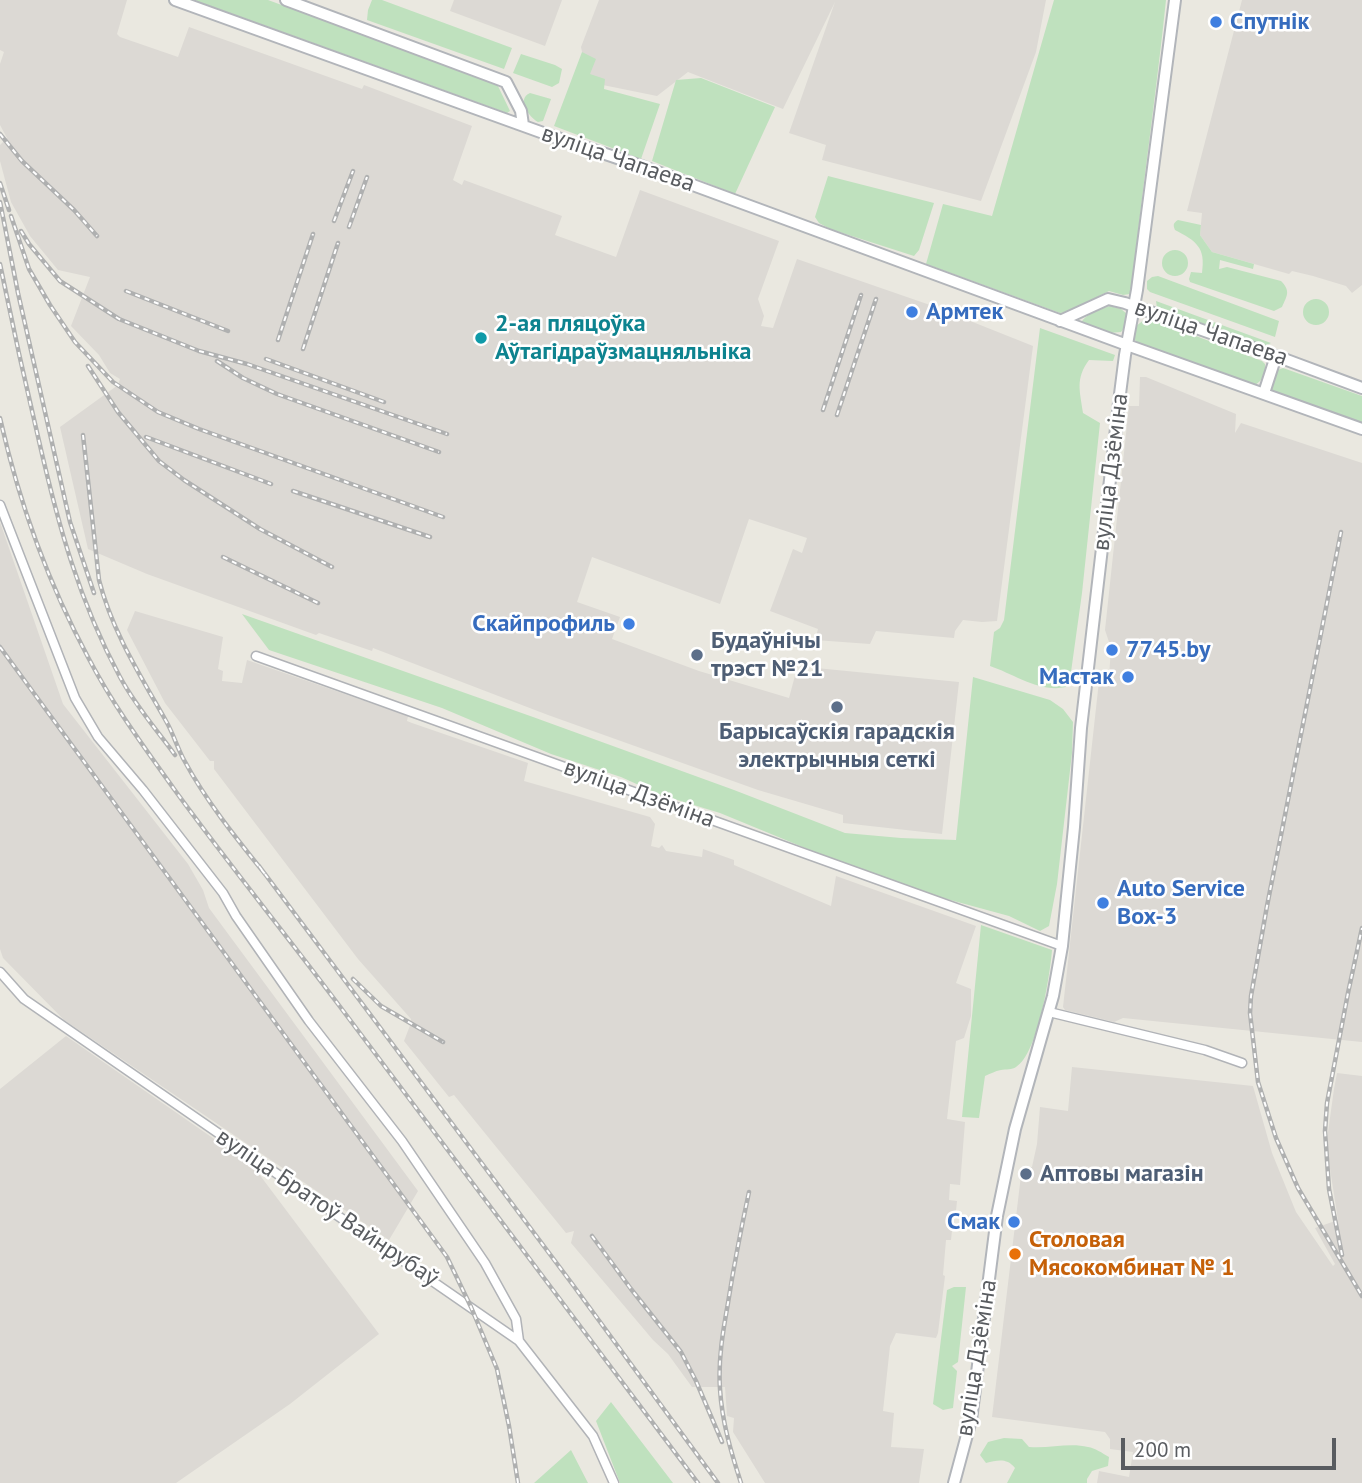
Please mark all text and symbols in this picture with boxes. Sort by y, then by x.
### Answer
place label: Спутнік [1230,8,1309,36]
marker: Спутнік [1208,14,1224,30]
street label: вуліца Чапаева [538,119,698,199]
street label: вуліца Чапаева [1131,293,1291,373]
place label: Армтек [926,298,1003,326]
marker: Армтек [904,304,920,320]
place label: 2-ая пляцоўка Аўтагідраўзмацняльніка [495,310,751,366]
marker: 2-ая пляцоўка Аўтагідраўзмацняльніка [473,330,489,346]
street label: вуліца Дзёміна [1087,392,1135,552]
place label: Скайпрофиль [472,610,615,638]
marker: Скайпрофиль [621,616,637,632]
place label: Будаўнічы трэст №21 [711,627,823,683]
place label: 7745.by [1126,636,1210,664]
marker: 7745.by [1104,642,1120,658]
marker: Будаўнічы трэст №21 [689,647,705,663]
place label: Мастак [1039,663,1114,691]
marker: Мастак [1120,669,1136,685]
marker: Барысаўскія гарадскія электрычныя сеткі [829,699,845,715]
place label: Барысаўскія гарадскія электрычныя сеткі [719,718,955,774]
street label: вуліца Дзёміна [560,753,718,835]
place label: Auto Service Box-3 [1117,875,1245,931]
marker: Auto Service Box-3 [1095,895,1111,911]
street label: вуліца Братоў Вайнрубаў [210,1123,444,1293]
place label: Аптовы магазін [1040,1160,1204,1188]
marker: Аптовы магазін [1018,1166,1034,1182]
place label: Смак [947,1208,1000,1236]
marker: Смак [1006,1214,1022,1230]
place label: Столовая Мясокомбинат № 1 [1029,1226,1235,1282]
marker: Столовая Мясокомбинат № 1 [1007,1246,1023,1262]
street label: вуліца Дзёміна [950,1278,1004,1438]
scale bar [1124,1424,1339,1468]
text: 200 m [1134,1436,1191,1463]

